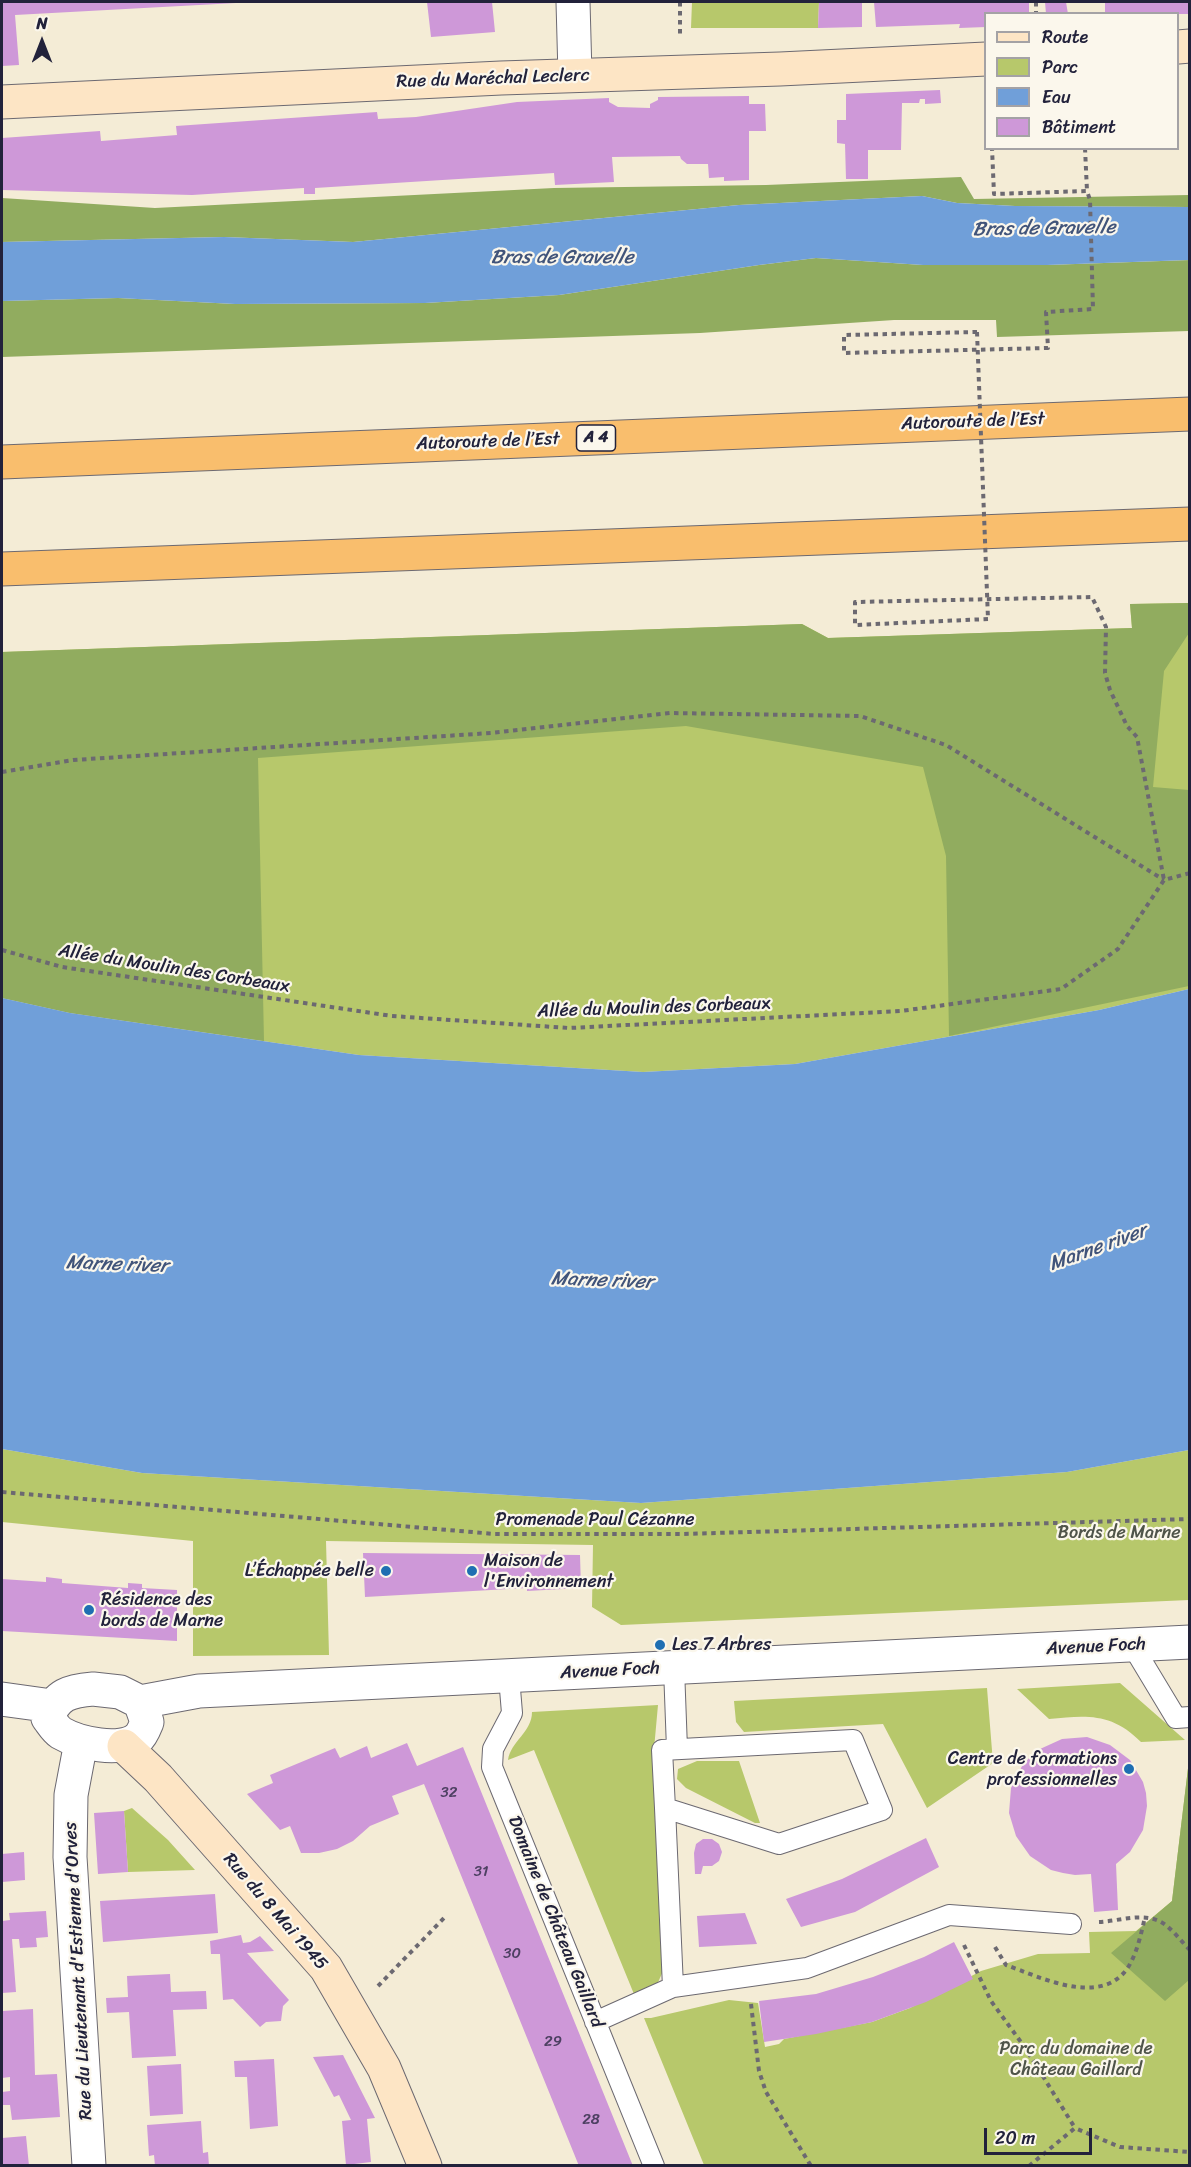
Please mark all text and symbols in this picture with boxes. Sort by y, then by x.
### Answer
text: N [36,9,48,38]
north arrow [12,12,72,72]
legend [984,12,1179,150]
text: Route [1042,21,1088,53]
text: Parc [1042,51,1078,83]
street label: Rue du Maréchal Leclerc [396,65,590,93]
text: Eau [1042,81,1071,113]
text: Bâtiment [1042,111,1116,143]
water label: Bras de Gravelle [973,216,1115,242]
water label: Bras de Gravelle [491,246,633,270]
street label: Autoroute de l’Est [901,409,1045,435]
road number: A 4 [576,425,616,451]
street label: Autoroute de l’Est [416,429,560,455]
street label: Allée du Moulin des Corbeaux [57,940,291,998]
street label: Allée du Moulin des Corbeaux [537,993,771,1023]
water label: Marne river [1046,1219,1150,1277]
water label: Marne river [65,1251,169,1279]
water label: Marne river [550,1267,654,1295]
street label: Promenade Paul Cézanne [496,1509,694,1531]
park label: Bords de Marne [1058,1522,1180,1544]
place label: Maison de l'Environnement [484,1550,614,1592]
place label: L’Échappée belle [245,1560,374,1582]
marker: L’Échappée belle [379,1564,393,1578]
marker: Maison de l'Environnement [465,1564,479,1578]
place label: Résidence des bords de Marne [101,1589,223,1632]
marker: Résidence des bords de Marne [82,1603,96,1617]
place label: Les 7 Arbres [672,1634,771,1656]
street label: Avenue Foch [1046,1634,1146,1660]
marker: Les 7 Arbres [653,1638,667,1652]
street label: Avenue Foch [560,1658,660,1684]
place label: Centre de formations professionnelles [948,1748,1117,1790]
marker: Centre de formations professionnelles [1122,1762,1136,1776]
house number: 32 [441,1784,457,1802]
street label: Domaine de Château Gaillard [503,1813,607,2031]
street label: Rue du Lieutenant d'Estienne d'Orves [60,1821,98,2121]
street label: Rue du 8 Mai 1945 [218,1849,332,1975]
house number: 31 [474,1863,488,1881]
house number: 30 [503,1945,521,1963]
house number: 29 [544,2033,562,2051]
park label: Parc du domaine de Château Gaillard [999,2038,1153,2080]
house number: 28 [582,2111,600,2129]
scale bar [987,2116,1095,2154]
text: 20 m [995,2122,1035,2154]

